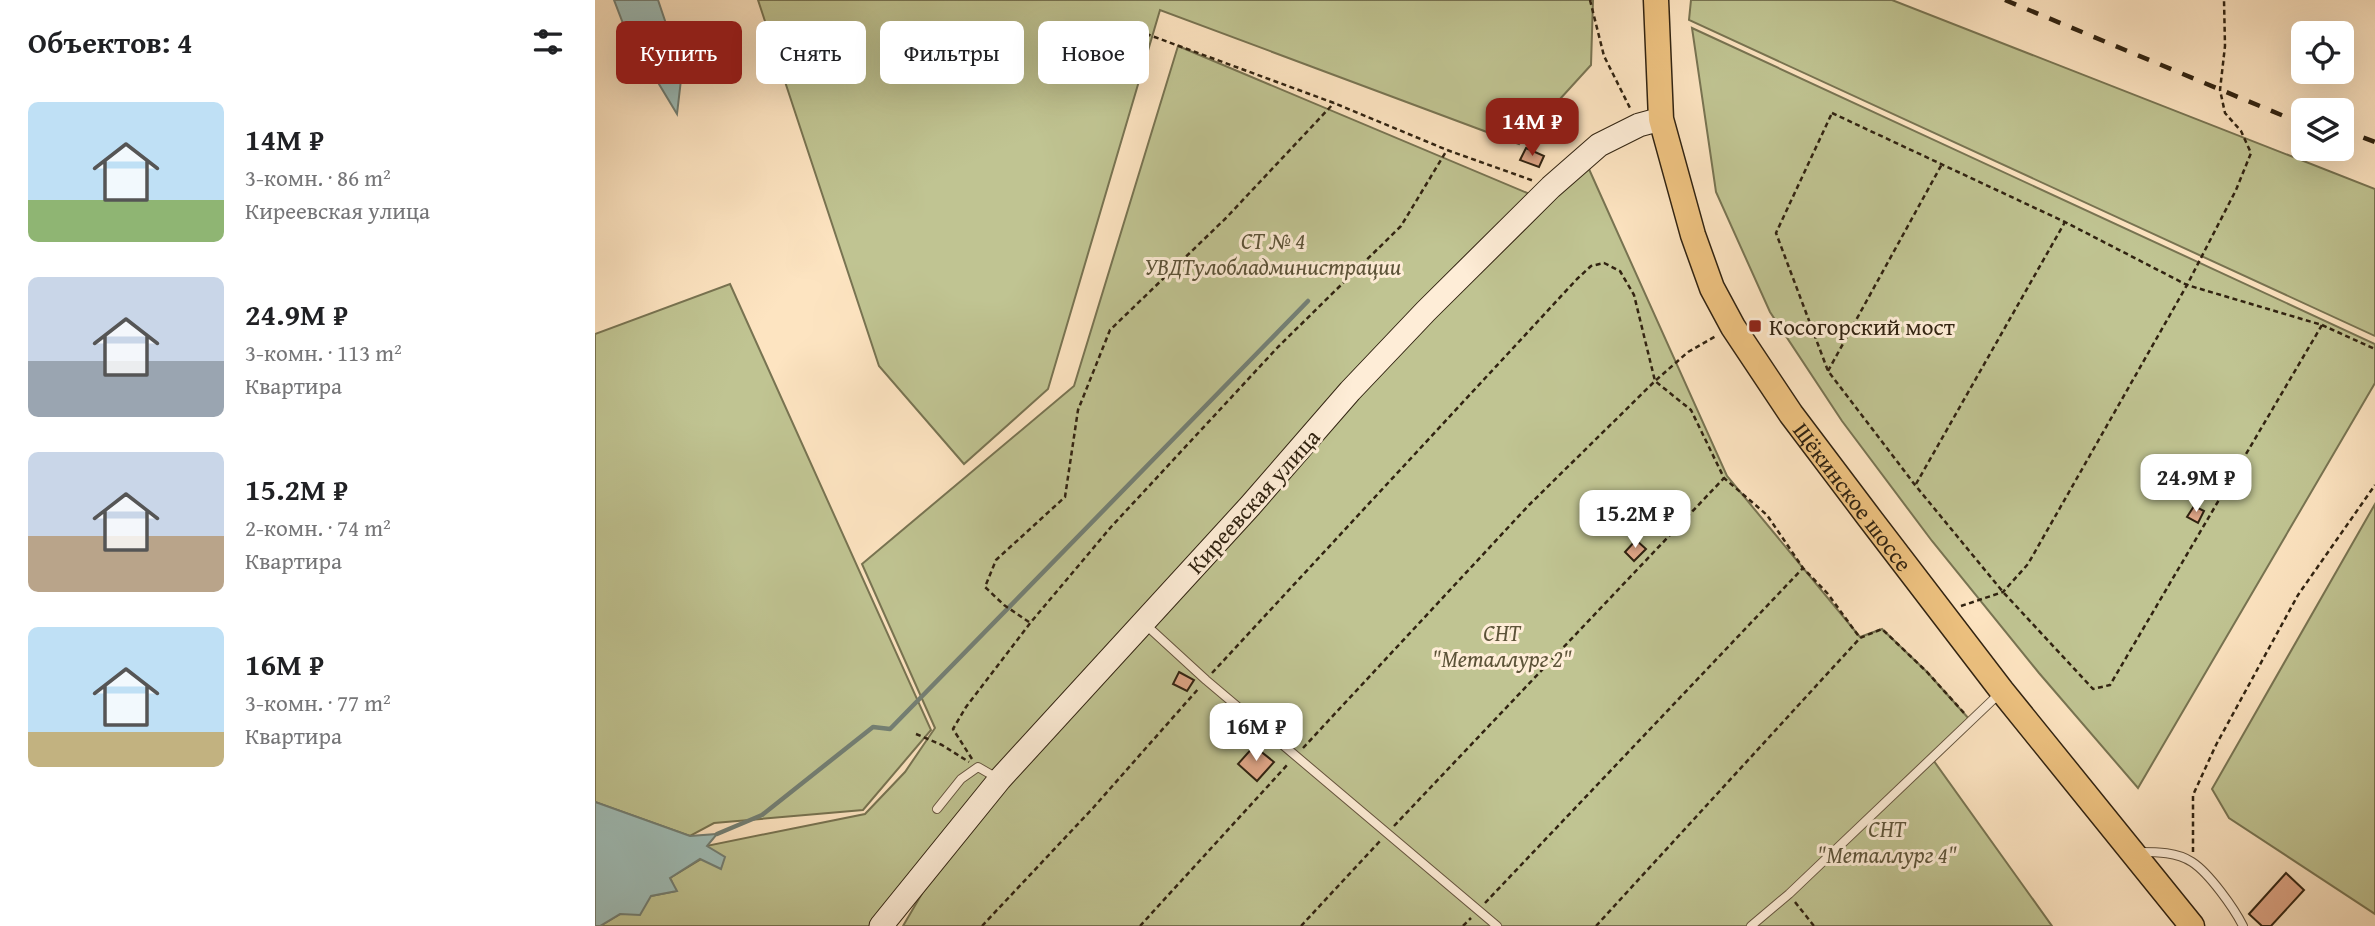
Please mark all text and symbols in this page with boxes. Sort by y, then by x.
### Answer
text: Объектов: 4 [28,20,192,64]
chip: Купить [616,21,742,84]
chip: Снять [756,21,866,84]
chip: Фильтры [880,21,1024,84]
chip: Новое [1038,21,1149,84]
map controls [2291,21,2354,161]
button: locate [2291,21,2354,84]
icon: filters [529,23,567,61]
button: layers [2291,98,2354,161]
pin: 14M ₽ [1483,99,1581,158]
text: 14M ₽ [1502,104,1562,137]
text: 14M ₽ [245,117,324,161]
icon: home [84,130,168,214]
text: 3-комн. · 86 m² [245,161,391,194]
text: Киреевская улица [245,194,430,227]
park label: СТ № 4 УВДТулобладминистрации [1144,224,1402,283]
text: 24.9M ₽ [245,292,348,336]
icon: home [84,305,168,389]
place label: Косогорский мост [1769,310,1955,343]
marker: Косогорский мост [1747,318,1763,334]
text: 3-комн. · 113 m² [245,336,402,369]
text: Квартира [245,369,342,402]
street label: Щёкинское шоссе [1786,415,1921,578]
street label: Киреевская улица [1179,421,1327,581]
pin: 24.9M ₽ [2131,454,2261,514]
text: 24.9M ₽ [2156,460,2236,493]
text: 15.2M ₽ [245,467,348,511]
icon: home [84,480,168,564]
pin: 15.2M ₽ [1570,490,1700,550]
text: 15.2M ₽ [1595,496,1675,529]
text: 2-комн. · 74 m² [245,511,391,544]
text: Квартира [245,544,342,577]
park label: СНТ "Металлург 2" [1432,616,1572,675]
text: 16M ₽ [245,642,324,686]
icon: home [84,655,168,739]
text: 3-комн. · 77 m² [245,686,391,719]
pin: 16M ₽ [1207,704,1305,763]
text: 16M ₽ [1226,709,1286,742]
text: Квартира [245,719,342,752]
park label: СНТ "Металлург 4" [1817,812,1957,871]

